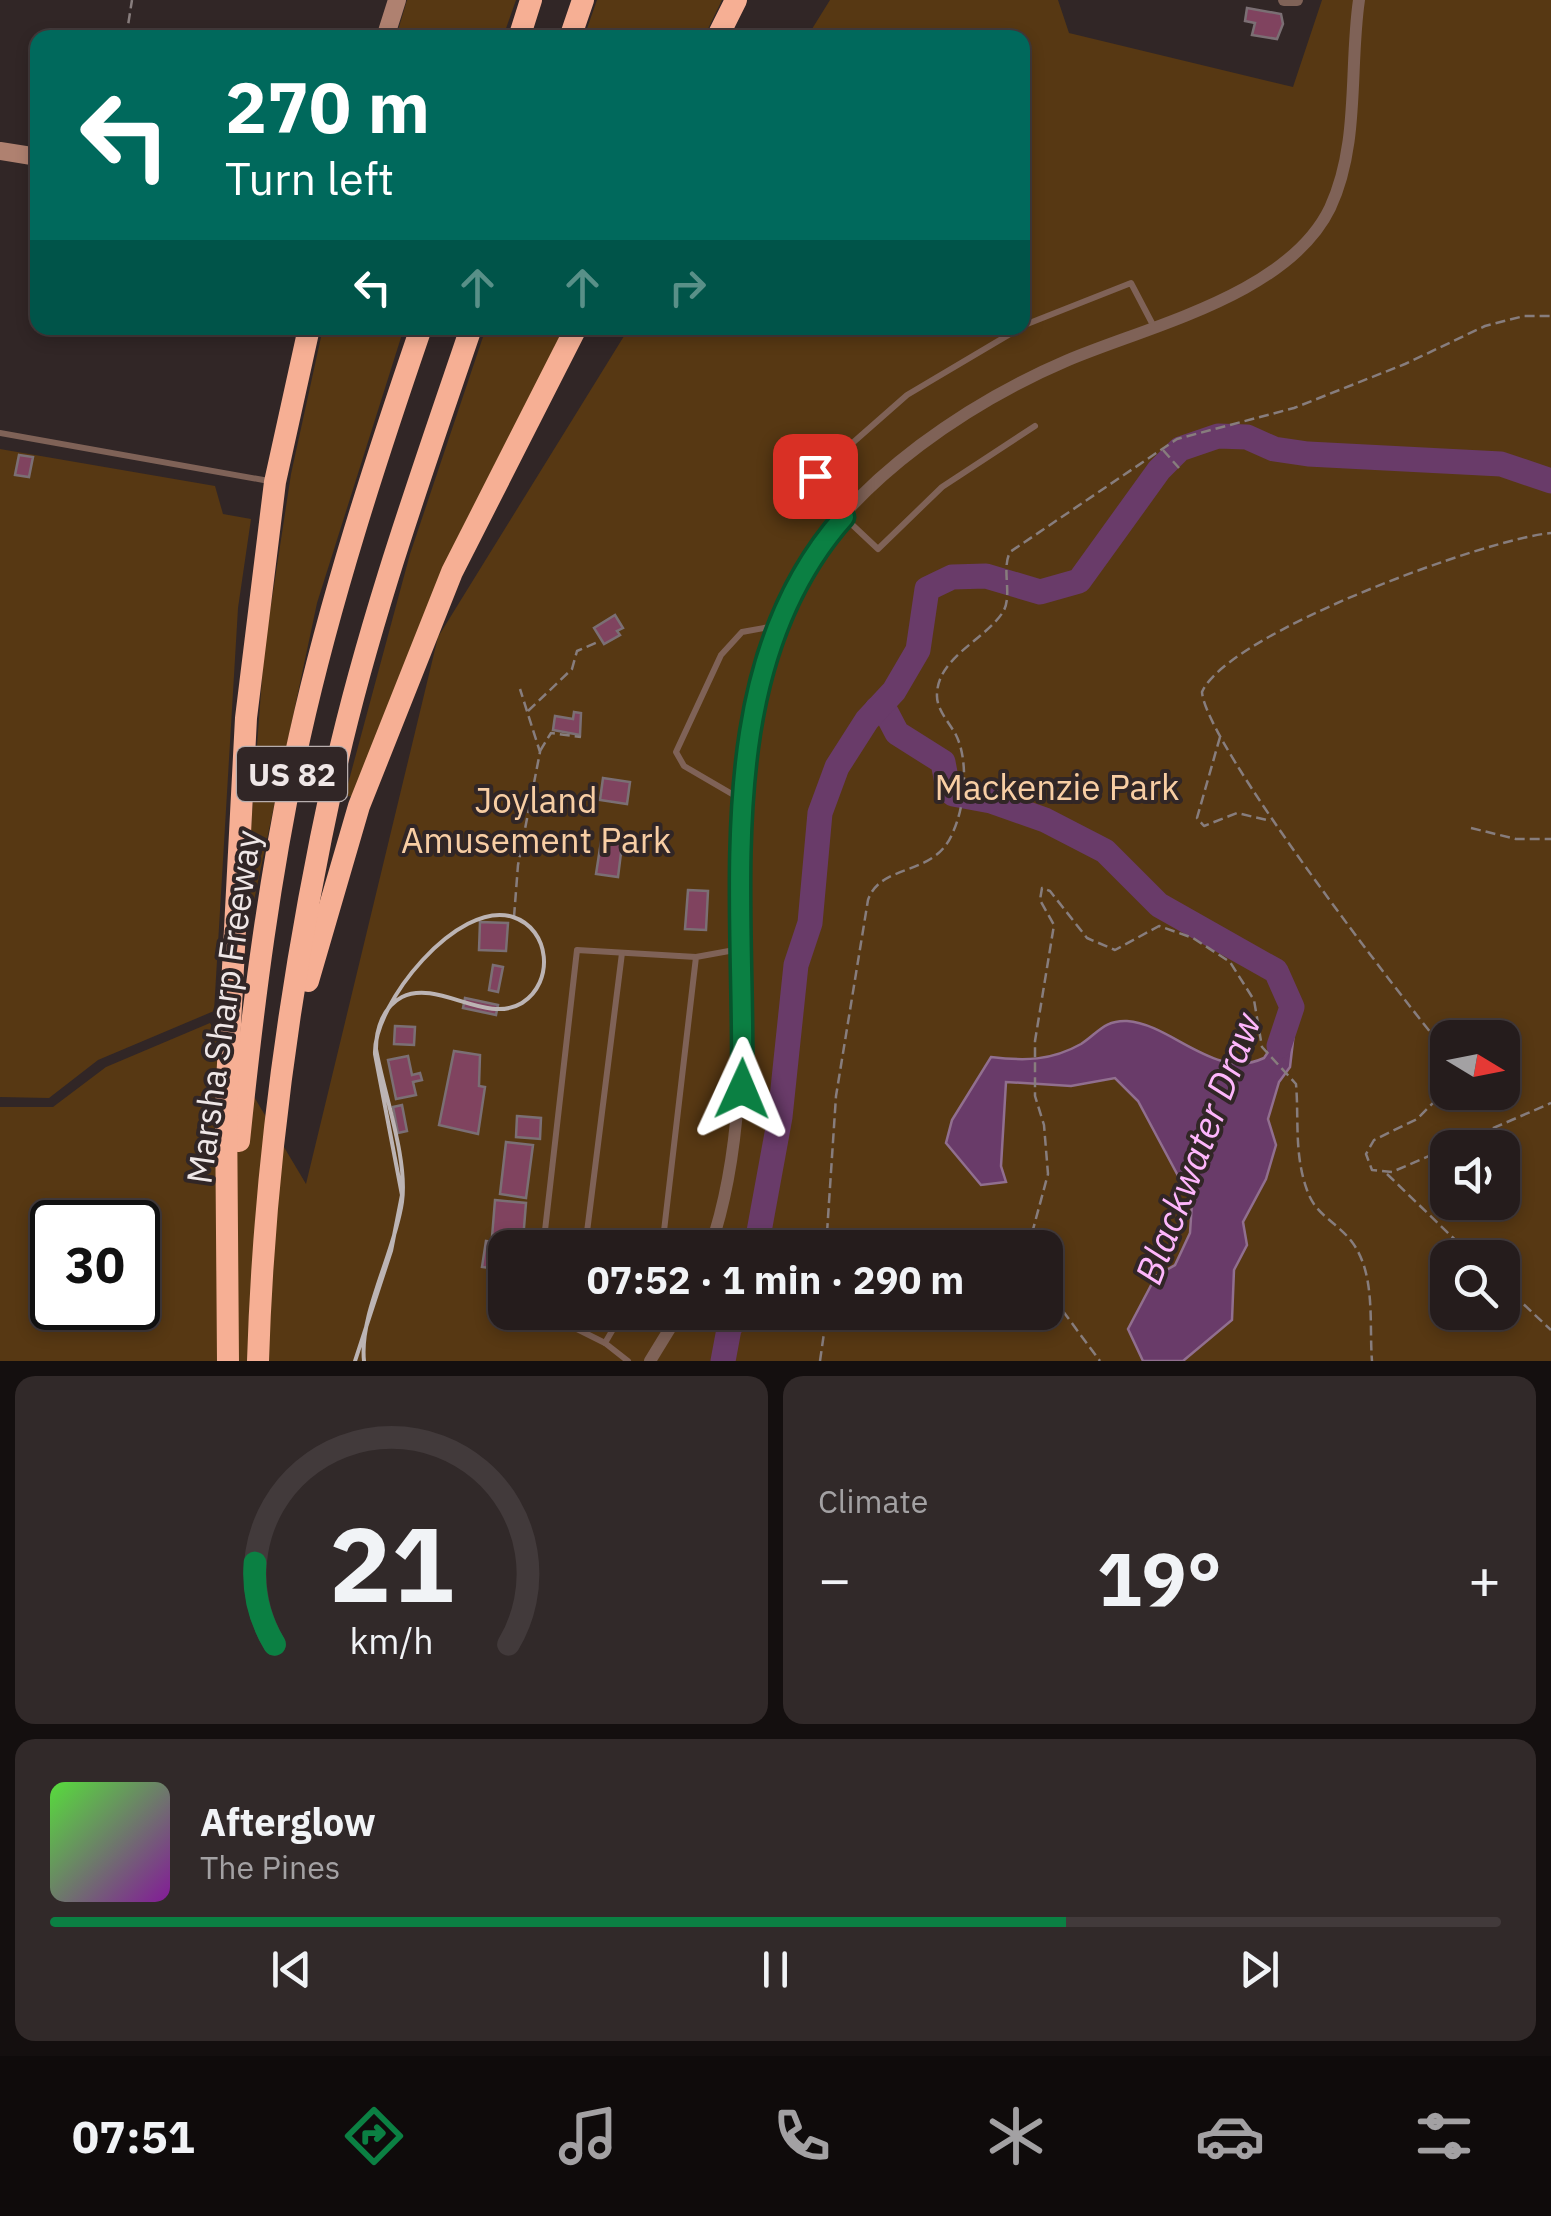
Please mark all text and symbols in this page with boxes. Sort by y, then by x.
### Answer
text: 270 m [225,61,430,152]
icon: left [60,70,190,200]
text: Turn left [225,149,394,207]
icon: left [345,260,400,315]
icon: ahead [450,260,505,315]
icon: ahead [555,260,610,315]
icon: right [660,260,715,315]
pin [773,434,858,519]
icon: arrive [788,449,843,504]
road number: US 82 [237,747,347,801]
park label: Mackenzie Park [935,764,1179,810]
park label: Joyland Amusement Park [401,777,671,863]
street label: Marsha Sharp Freeway [175,827,271,1187]
water label: Blackwater Draw [1123,1005,1272,1291]
north arrow [1430,1020,1520,1110]
map controls [1430,1020,1520,1330]
position arrow [690,1037,794,1141]
button: sound [1430,1130,1520,1220]
speed limit sign: 30 [30,1200,160,1330]
button: search [1430,1240,1520,1330]
text: 07:52 · 1 min · 290 m [587,1255,964,1304]
text: Climate [818,1480,928,1522]
text: 21 [329,1495,454,1631]
text: 19° [1097,1529,1222,1627]
text: − [818,1543,851,1614]
text: + [1468,1543,1501,1614]
text: km/h [349,1617,434,1664]
text: Afterglow [200,1797,376,1846]
text: The Pines [200,1846,340,1888]
icon: previous [264,1942,319,1997]
icon: pause [748,1942,803,1997]
icon: next [1232,1942,1287,1997]
icon: directions [339,2101,409,2171]
icon: music [553,2101,623,2171]
icon: phone [767,2101,837,2171]
icon: climate [981,2101,1051,2171]
icon: car [1195,2101,1265,2171]
icon: filters [1409,2101,1479,2171]
text: 07:51 [72,2107,195,2165]

